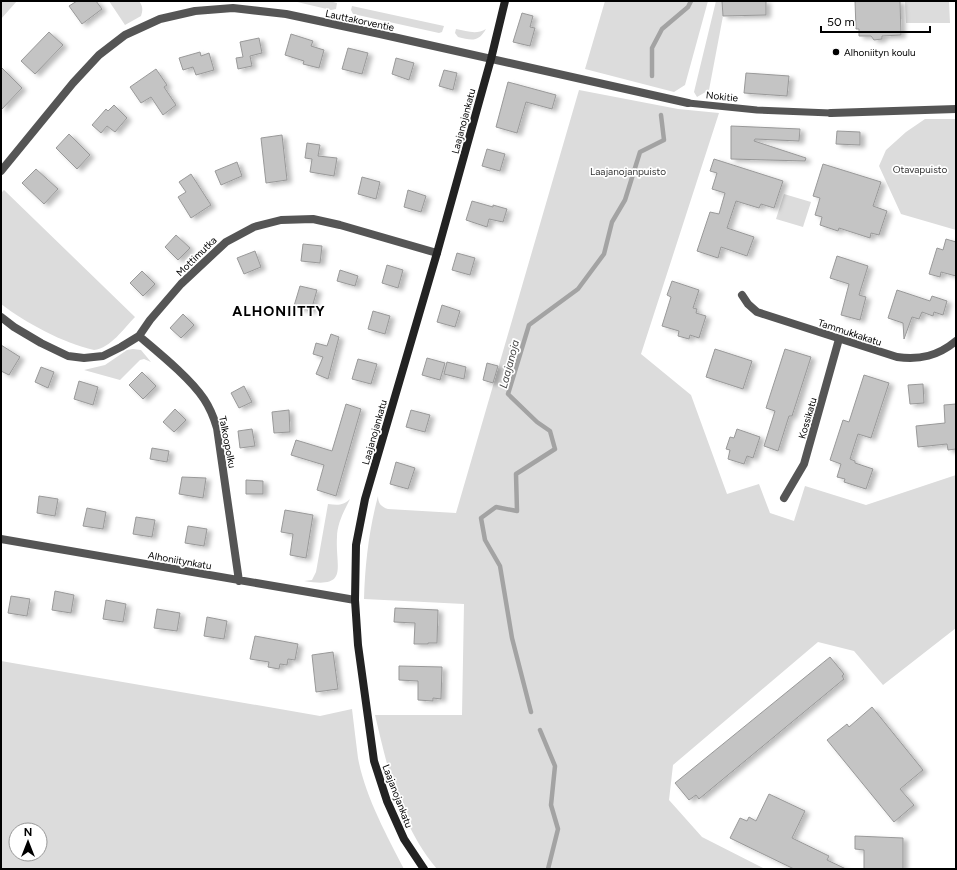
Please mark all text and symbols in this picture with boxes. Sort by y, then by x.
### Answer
street label: Lauttakorventie [324,7,396,34]
scale bar [821,8,930,34]
text: 50 m [827,15,855,29]
place label: Alhoniityn koulu [844,46,916,59]
marker: Alhoniityn koulu [831,47,841,57]
street label: Laajanojankatu [449,87,478,155]
street label: Nokitie [705,88,739,105]
park label: Otavapuisto [893,163,948,176]
park label: Laajanojanpuisto [590,165,666,178]
street label: Mottimutka [173,234,220,279]
district label: ALHONIITTY [232,303,326,320]
street label: Tammukkakatu [816,316,883,349]
water label: Laajanoja [497,338,522,390]
street label: Kossikatu [795,396,820,440]
street label: Laajanojankatu [359,398,390,466]
street label: Talkoopolku [216,415,239,469]
street label: Alhoniitynkatu [147,548,213,572]
street label: Laajanojankatu [379,763,416,830]
north arrow [8,822,48,862]
text: N [24,826,32,839]

